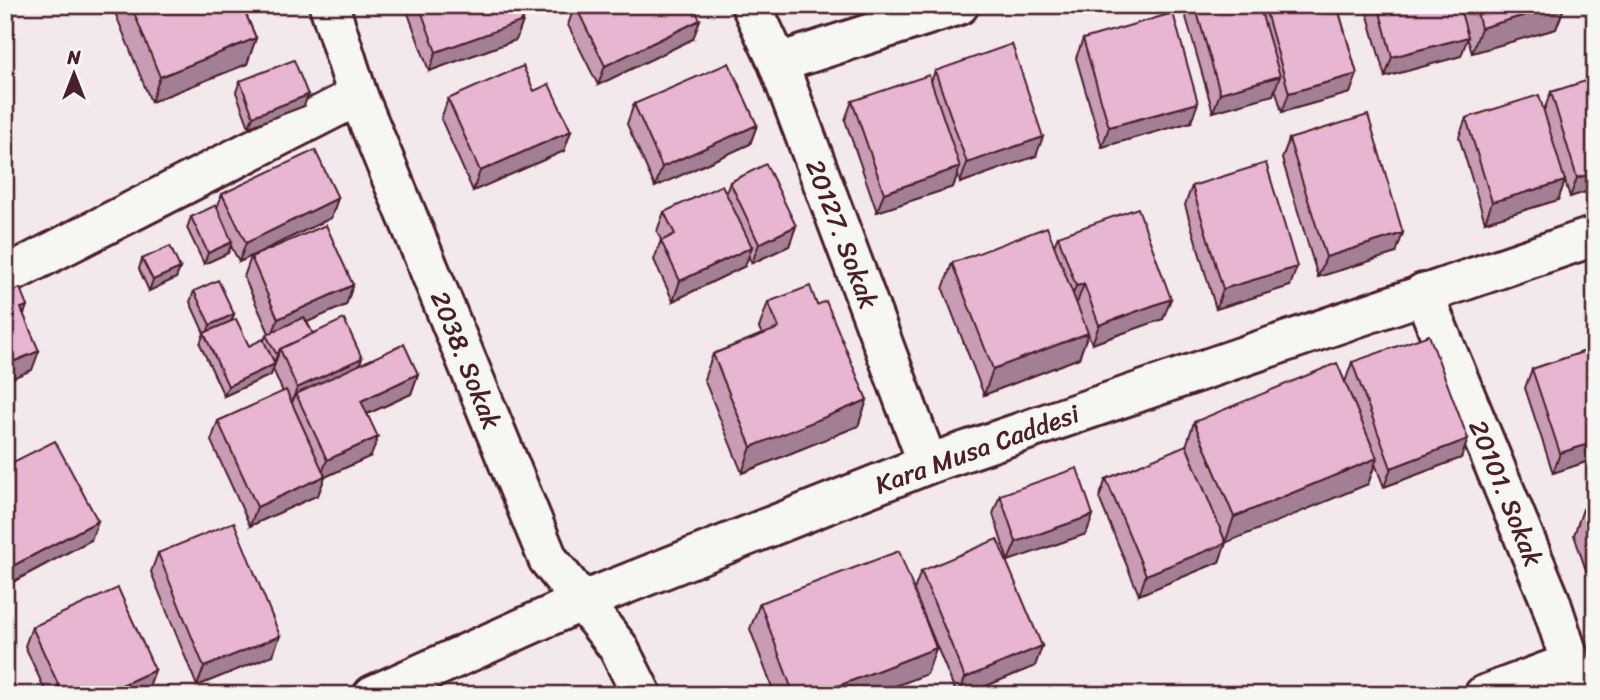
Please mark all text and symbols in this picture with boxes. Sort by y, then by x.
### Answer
north arrow [38,38,108,108]
text: N [66,41,81,74]
street label: 20127. Sokak [792,152,892,316]
street label: 2038. Sokak [417,284,515,437]
street label: Kara Musa Caddesi [868,390,1087,507]
street label: 20101. Sokak [1456,413,1556,574]

